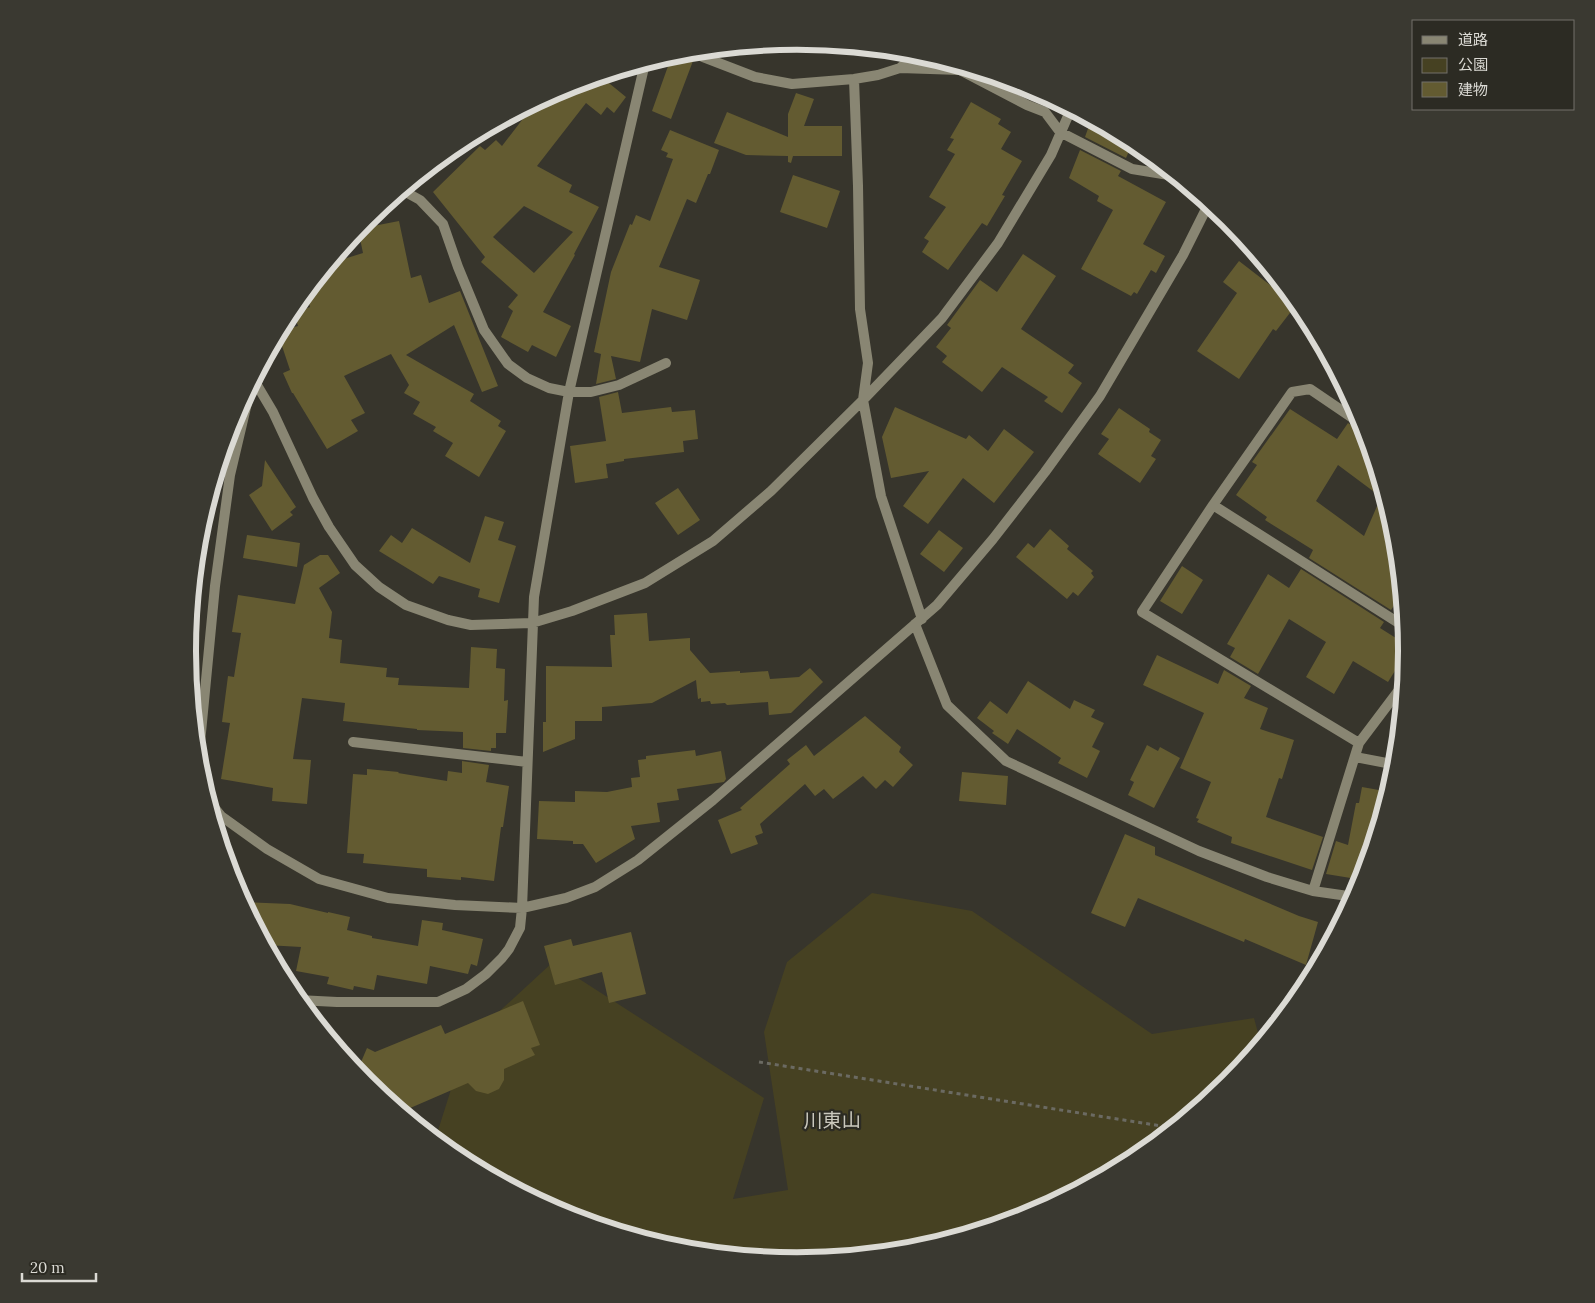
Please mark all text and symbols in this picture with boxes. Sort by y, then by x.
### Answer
legend [1412,20,1575,110]
text: 道路 [1458,30,1488,49]
text: 公園 [1458,55,1488,74]
text: 建物 [1458,80,1488,99]
district label: 川東山 [803,1108,861,1132]
scale bar [22,1250,96,1282]
text: 20 m [30,1258,65,1277]

